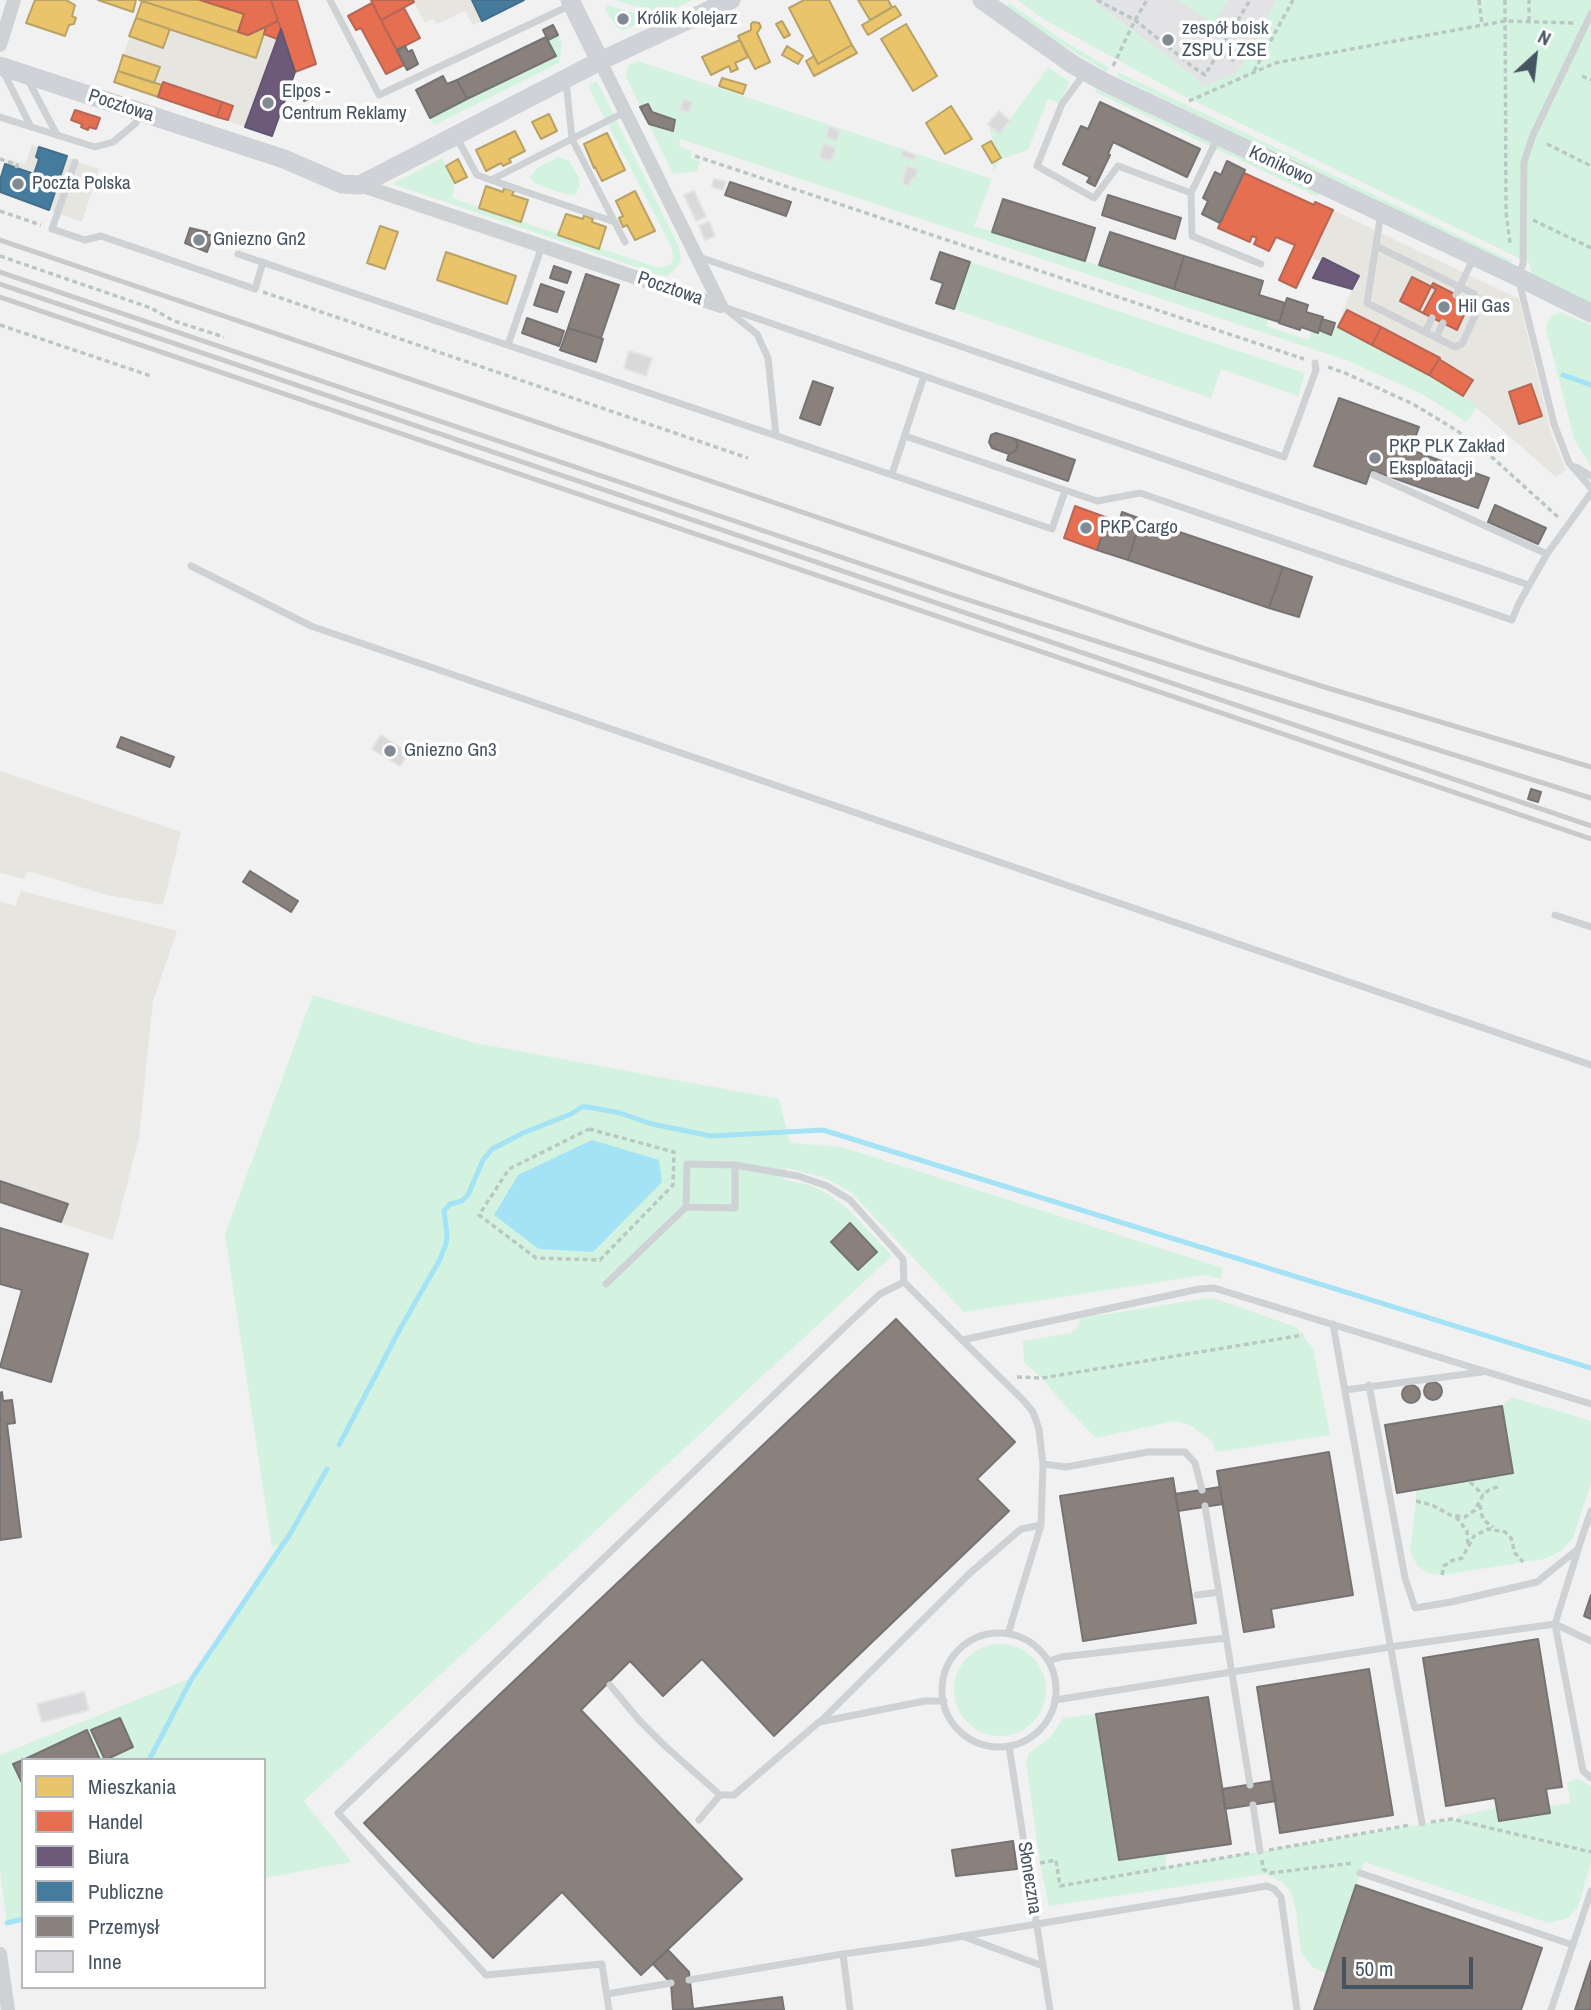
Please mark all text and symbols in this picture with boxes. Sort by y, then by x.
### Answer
place label: Królik Kolejarz [637,8,737,30]
marker: Królik Kolejarz [615,11,631,27]
place label: zespół boisk ZSPU i ZSE [1182,18,1269,62]
north arrow [1500,21,1570,91]
text: N [1534,23,1555,51]
marker: zespół boisk ZSPU i ZSE [1160,32,1176,48]
place label: Elpos - Centrum Reklamy [282,81,407,125]
street label: Pocztowa [85,85,157,127]
marker: Elpos - Centrum Reklamy [260,95,276,111]
street label: Konikowo [1245,141,1317,191]
place label: Poczta Polska [32,173,131,195]
marker: Poczta Polska [10,176,26,192]
place label: Gniezno Gn2 [213,229,306,251]
marker: Gniezno Gn2 [191,232,207,248]
street label: Pocztowa [634,267,706,311]
place label: Hil Gas [1458,296,1510,318]
marker: Hil Gas [1436,299,1452,315]
place label: PKP PLK Zakład Eksploatacji [1389,436,1505,480]
marker: PKP PLK Zakład Eksploatacji [1367,450,1383,466]
place label: PKP Cargo [1100,517,1178,539]
marker: PKP Cargo [1078,520,1094,536]
place label: Gniezno Gn3 [404,740,497,762]
marker: Gniezno Gn3 [382,743,398,759]
legend [21,1758,266,1989]
text: Mieszkania [88,1772,176,1801]
text: Handel [88,1807,143,1836]
street label: Słoneczna [1012,1840,1046,1916]
text: Biura [88,1842,129,1871]
text: Publiczne [88,1877,164,1906]
text: Przemysł [88,1912,159,1941]
scale bar [1346,1944,1477,1988]
text: Inne [88,1947,122,1976]
text: 50 m [1355,1954,1393,1983]

